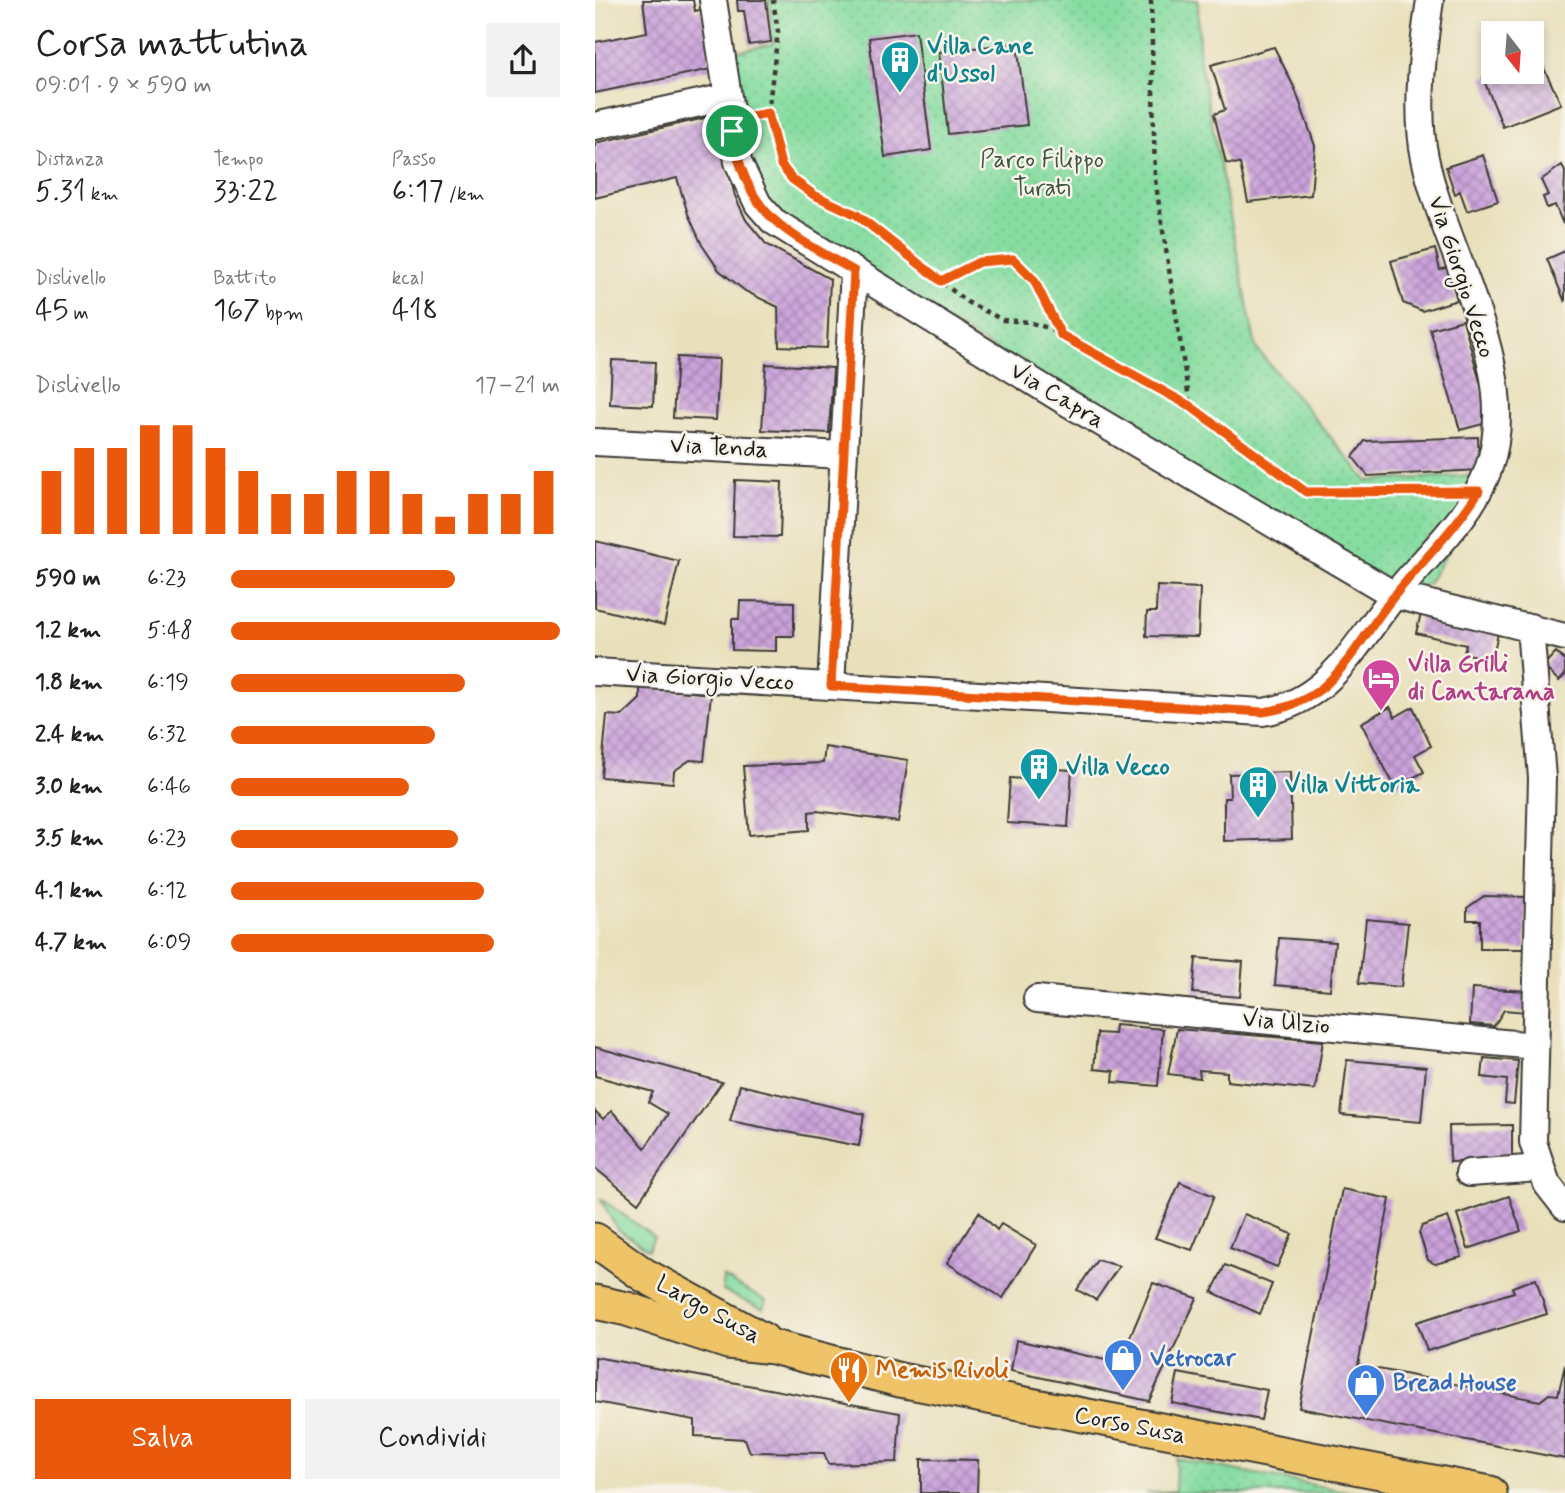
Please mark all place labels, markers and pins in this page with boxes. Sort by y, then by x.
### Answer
place label: Villa Cane d'Ussol [927,31,1034,90]
building icon: Villa Cane d'Ussol [879,39,921,94]
pin [702,101,762,161]
place label: Villa Grilli di Cantarana [1408,649,1555,708]
hotel icon: Villa Grilli di Cantarana [1360,657,1402,712]
building icon: Villa Vecco [1018,746,1060,801]
place label: Villa Vecco [1066,752,1170,783]
building icon: Villa Vittoria [1237,764,1279,819]
place label: Villa Vittoria [1285,770,1420,801]
shop icon: Vetrocar [1102,1337,1144,1392]
place label: Vetrocar [1150,1343,1237,1374]
restaurant icon: Memis Rivoli [828,1349,870,1404]
place label: Memis Rivoli [876,1355,1009,1386]
shop icon: Bread House [1345,1362,1387,1417]
place label: Bread House [1393,1368,1517,1399]

